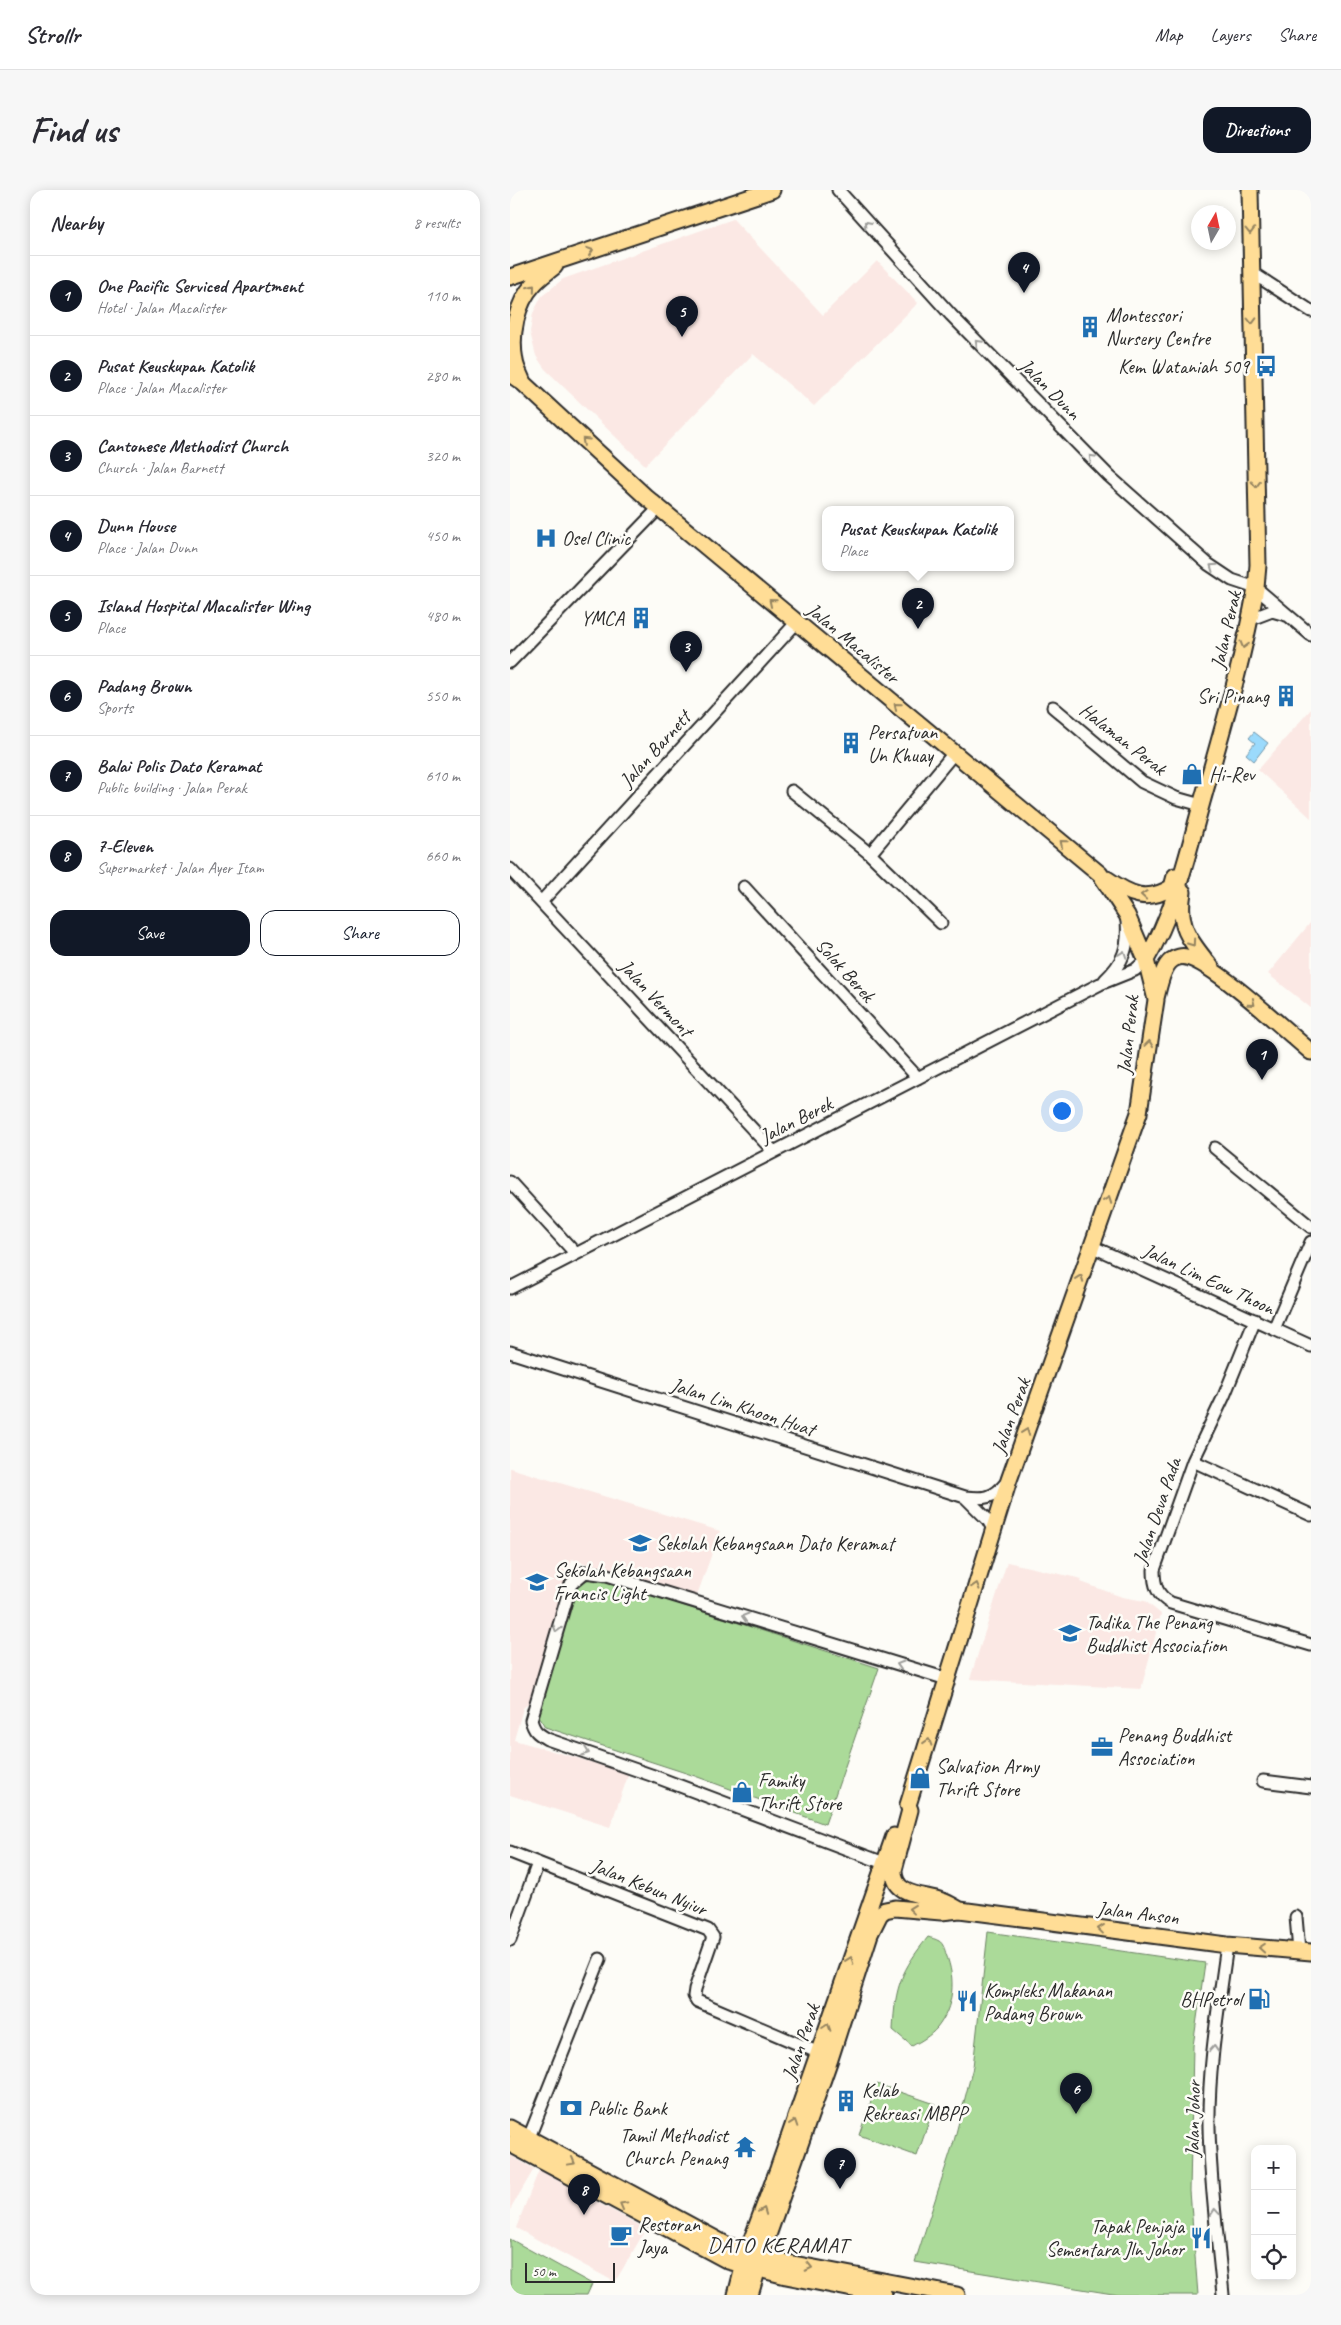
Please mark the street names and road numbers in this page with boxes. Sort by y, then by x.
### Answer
street label: Jalan Dunn [1013,352,1087,426]
street label: Jalan Perak [1205,587,1247,672]
street label: Jalan Macalister [801,596,906,690]
street label: Halaman Perak [1074,697,1173,782]
street label: Jalan Barnett [613,703,698,793]
street label: Solok Berek [810,933,881,1008]
street label: Jalan Vermont [613,953,701,1044]
street label: Jalan Perak [1111,993,1145,1076]
street label: Jalan Berek [755,1090,838,1149]
street label: Jalan Lim Eow Thoon [1138,1237,1280,1321]
street label: Jalan Lim Khoon Huat [667,1372,821,1443]
street label: Jalan Perak [985,1373,1037,1458]
street label: Jalan Deva Pada [1127,1453,1187,1568]
street label: Jalan Kebun Nyiur [587,1852,712,1922]
street label: Jalan Anson [1095,1895,1181,1931]
street label: Jalan Perak [776,1999,826,2084]
street label: Jalan Johor [1180,2079,1206,2158]

